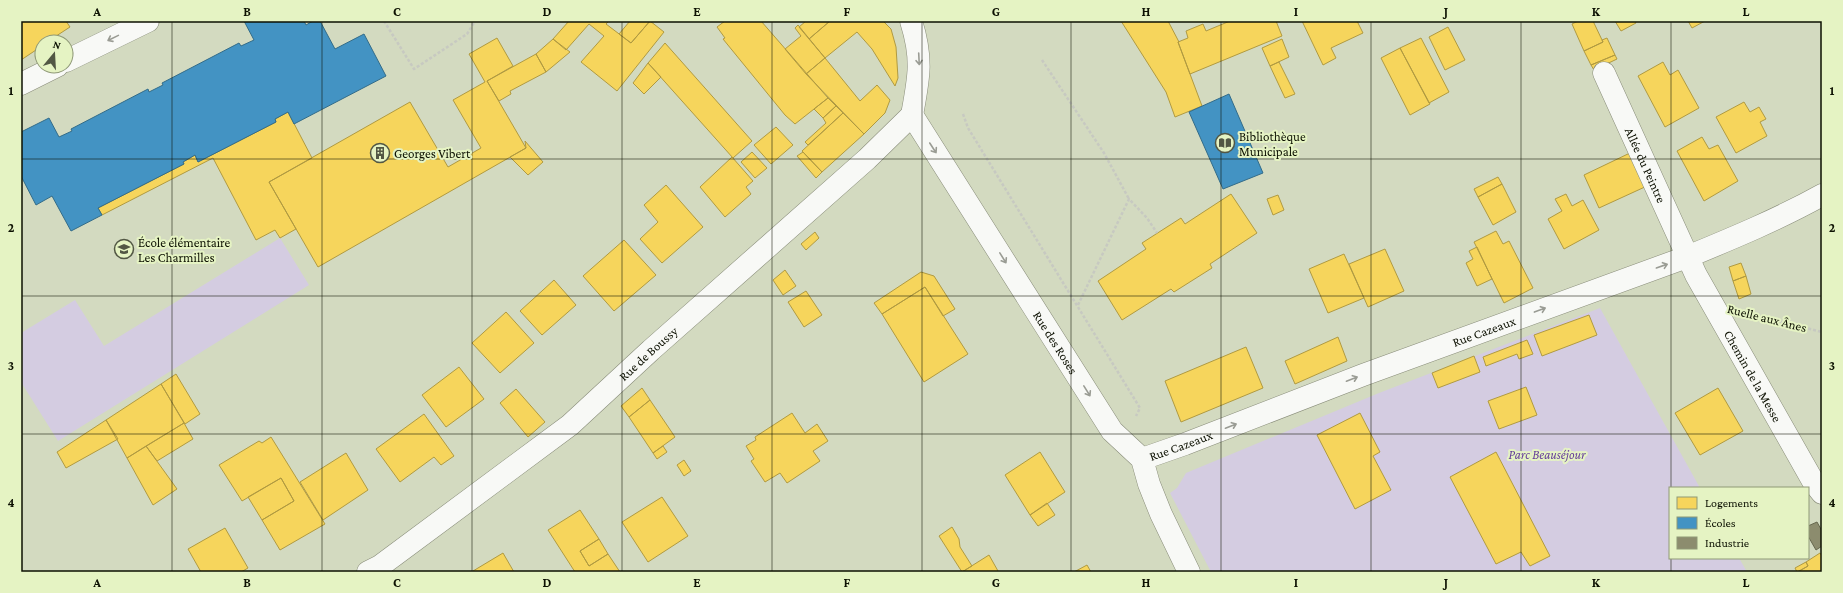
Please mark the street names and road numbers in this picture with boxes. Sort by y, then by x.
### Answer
street label: Allée du Peintre [1622,125,1670,205]
street label: Ruelle aux Ânes [1726,301,1808,335]
street label: Rue des Roses [1030,308,1081,377]
street label: Rue Cazeaux [1450,313,1517,349]
street label: Rue de Boussy [616,322,681,384]
street label: Chemin de la Messe [1721,327,1785,425]
street label: Rue Cazeaux [1147,427,1214,463]

